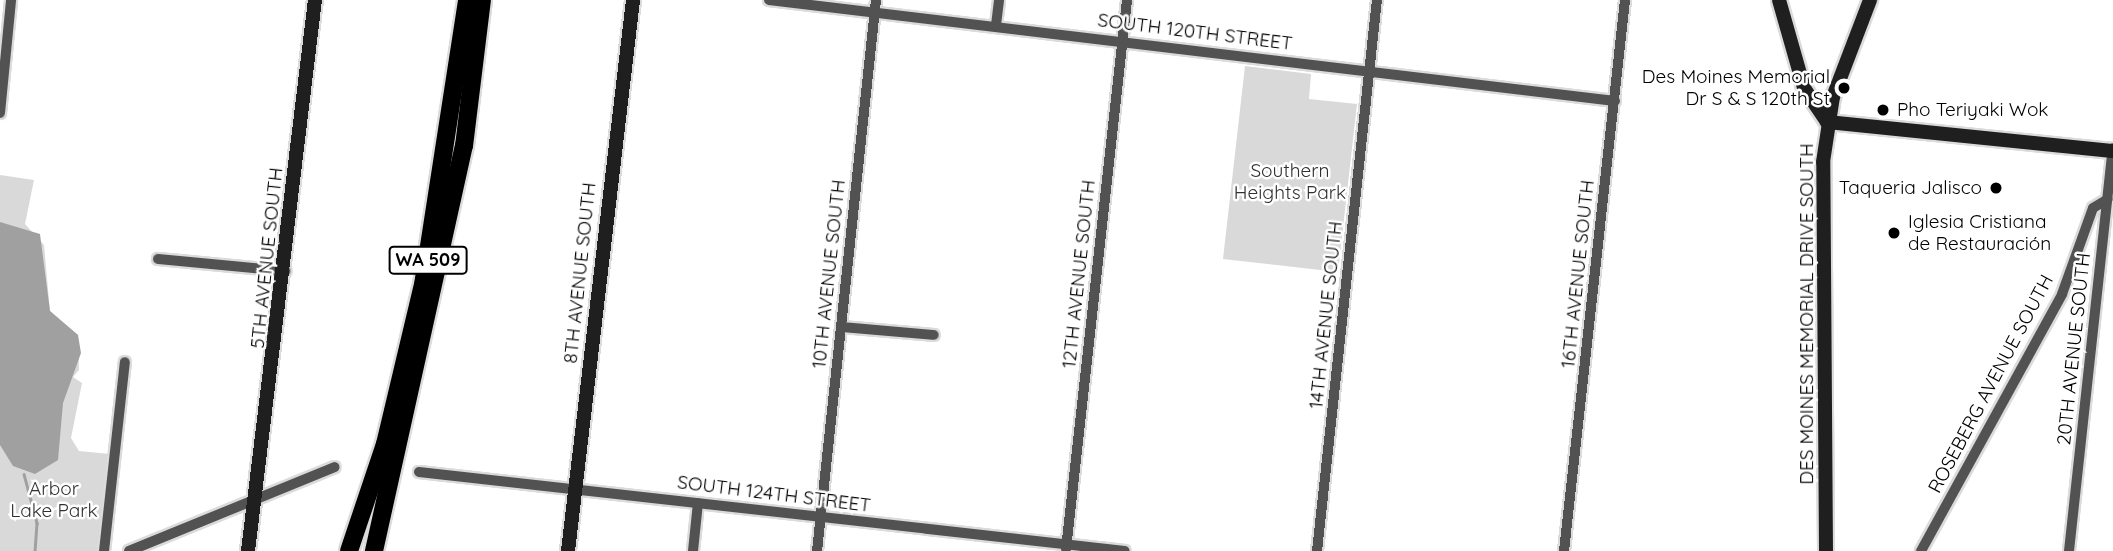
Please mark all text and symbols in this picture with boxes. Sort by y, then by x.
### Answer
street label: SOUTH 120TH STREET [1096,9,1294,55]
place label: Des Moines Memorial Dr S & S 120th St [1642,66,1830,110]
marker: Des Moines Memorial Dr S & S 120th St [1836,80,1852,96]
place label: Pho Teriyaki Wok [1897,99,2049,121]
marker: Pho Teriyaki Wok [1875,102,1891,118]
street label: DES MOINES MEMORIAL DRIVE SOUTH [1796,143,1818,485]
park label: Southern Heights Park [1234,160,1346,204]
street label: 5TH AVENUE SOUTH [246,166,288,350]
place label: Taqueria Jalisco [1839,177,1982,199]
street label: 10TH AVENUE SOUTH [808,179,850,369]
street label: 12TH AVENUE SOUTH [1058,179,1100,369]
street label: 16TH AVENUE SOUTH [1557,179,1599,369]
marker: Taqueria Jalisco [1988,180,2004,196]
street label: 8TH AVENUE SOUTH [559,181,601,365]
place label: Iglesia Cristiana de Restauración [1908,211,2051,255]
street label: 14TH AVENUE SOUTH [1305,220,1347,410]
marker: Iglesia Cristiana de Restauración [1886,225,1902,241]
road number: WA 509 [388,246,468,274]
street label: 20TH AVENUE SOUTH [2053,252,2095,446]
street label: ROSEBERG AVENUE SOUTH [1924,271,2058,497]
street label: SOUTH 124TH STREET [676,471,872,517]
park label: Arbor Lake Park [10,478,98,522]

